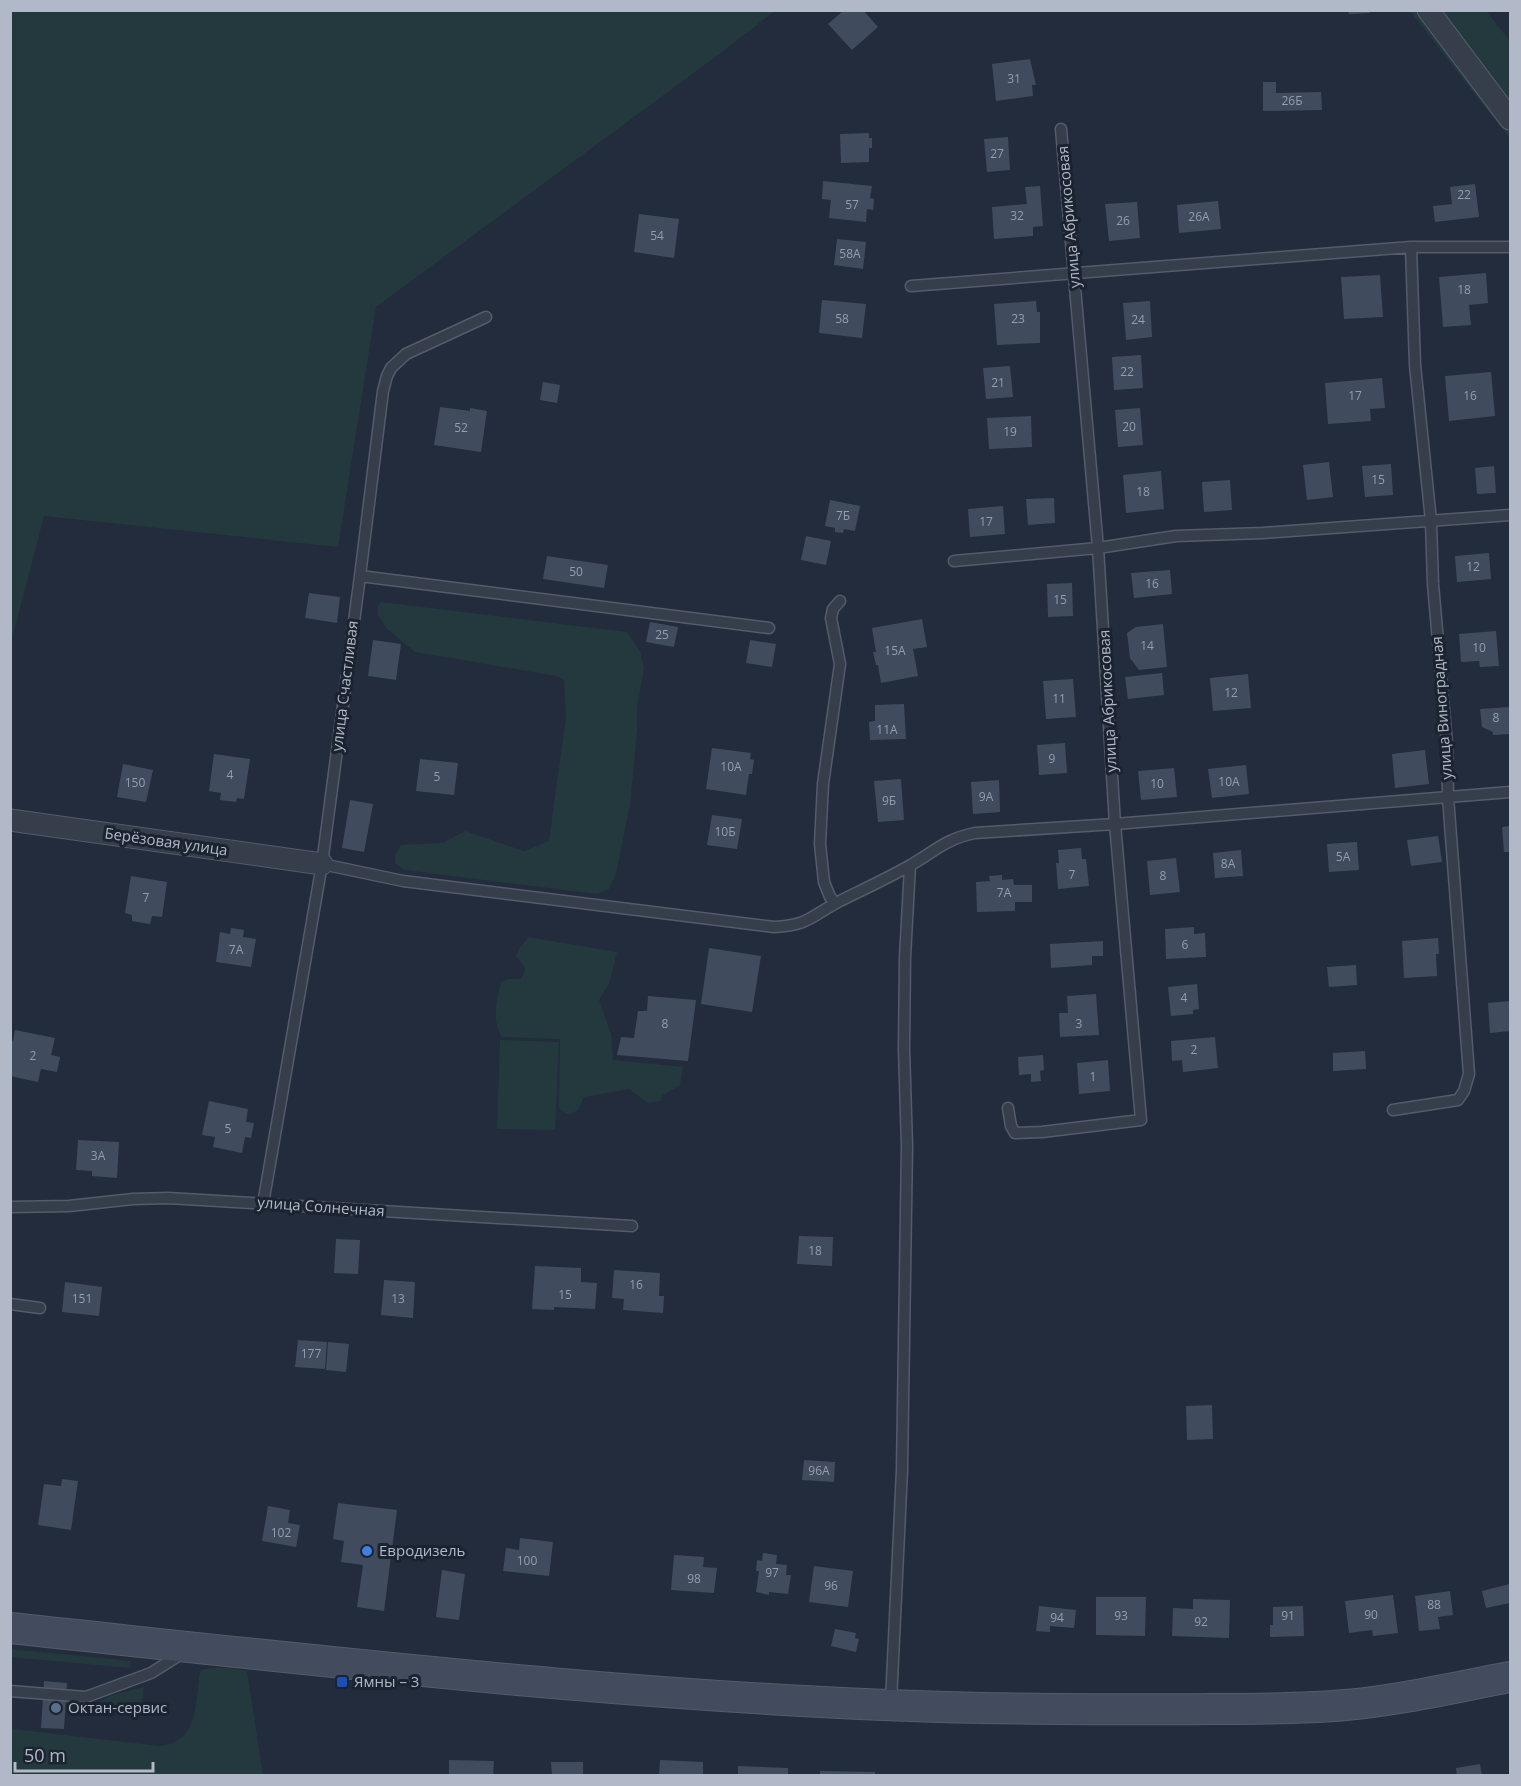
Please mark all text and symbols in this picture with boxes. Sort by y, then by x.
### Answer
house number: 31 [1007,70,1021,87]
house number: 26Б [1281,92,1303,109]
house number: 27 [990,145,1004,162]
street label: улица Абрикосовая [1052,145,1084,289]
house number: 22 [1457,186,1471,203]
house number: 57 [845,196,859,213]
house number: 32 [1010,207,1024,224]
house number: 26А [1188,208,1210,225]
house number: 26 [1116,212,1130,229]
house number: 54 [650,227,664,244]
house number: 58А [839,245,861,262]
house number: 18 [1457,281,1471,298]
house number: 58 [835,310,849,327]
house number: 23 [1011,310,1025,327]
house number: 24 [1131,311,1145,328]
house number: 22 [1120,363,1134,380]
house number: 21 [991,374,1005,391]
house number: 17 [1348,387,1362,404]
house number: 16 [1463,387,1477,404]
house number: 20 [1122,418,1136,435]
house number: 52 [454,419,468,436]
house number: 19 [1003,423,1017,440]
house number: 15 [1371,471,1385,488]
house number: 18 [1136,483,1150,500]
house number: 7Б [836,507,850,524]
house number: 17 [979,513,993,530]
house number: 12 [1466,558,1480,575]
house number: 50 [569,563,583,580]
house number: 16 [1145,575,1159,592]
house number: 15 [1053,591,1067,608]
street label: улица Счастливая [326,619,362,752]
house number: 25 [655,626,669,643]
street label: улица Абрикосовая [1093,629,1121,773]
street label: улица Виноградная [1426,636,1456,780]
house number: 14 [1140,637,1154,654]
house number: 10 [1472,639,1486,656]
house number: 15А [884,642,906,659]
house number: 12 [1224,684,1238,701]
house number: 11 [1052,690,1066,707]
house number: 8 [1493,709,1500,726]
house number: 11А [876,721,898,738]
house number: 9 [1049,750,1056,767]
house number: 10А [720,758,742,775]
house number: 4 [227,766,234,783]
house number: 5 [434,768,441,785]
house number: 10А [1218,773,1240,790]
house number: 150 [125,774,145,791]
house number: 10 [1150,775,1164,792]
house number: 9А [979,788,994,805]
house number: 9Б [882,792,896,809]
street label: Берёзовая улица [103,822,229,860]
house number: 10Б [714,823,736,840]
house number: 5А [1336,848,1351,865]
house number: 8А [1221,855,1236,872]
house number: 7 [1069,866,1076,883]
house number: 8 [1160,867,1167,884]
house number: 7А [997,884,1012,901]
house number: 7 [143,889,150,906]
house number: 6 [1182,936,1189,953]
house number: 7А [229,941,244,958]
house number: 4 [1181,989,1188,1006]
house number: 8 [662,1015,669,1032]
house number: 3 [1076,1015,1083,1032]
house number: 2 [1191,1041,1198,1058]
house number: 2 [30,1047,37,1064]
house number: 1 [1090,1068,1096,1085]
house number: 5 [225,1120,232,1137]
house number: 3А [91,1147,106,1164]
street label: улица Солнечная [257,1192,385,1220]
house number: 18 [808,1242,822,1259]
house number: 16 [629,1276,643,1293]
house number: 15 [558,1286,572,1303]
house number: 151 [72,1290,92,1307]
house number: 13 [391,1290,405,1307]
house number: 177 [301,1345,321,1362]
house number: 96А [808,1462,830,1479]
house number: 102 [271,1524,291,1541]
place label: Евродизель [379,1540,466,1560]
marker: Евродизель [360,1544,374,1558]
house number: 100 [517,1552,537,1569]
house number: 97 [765,1564,779,1581]
house number: 98 [687,1570,701,1587]
house number: 96 [824,1577,838,1594]
house number: 88 [1427,1596,1441,1613]
house number: 90 [1364,1606,1378,1623]
house number: 93 [1114,1607,1128,1624]
house number: 91 [1281,1607,1295,1624]
house number: 94 [1050,1609,1064,1626]
house number: 92 [1194,1613,1208,1630]
place label: Ямны – 3 [354,1671,419,1691]
marker: Ямны – 3 [335,1675,349,1689]
place label: Октан-сервис [68,1697,167,1717]
marker: Октан-сервис [49,1701,63,1715]
scale bar [15,1735,153,1773]
text: 50 m [24,1743,66,1767]

